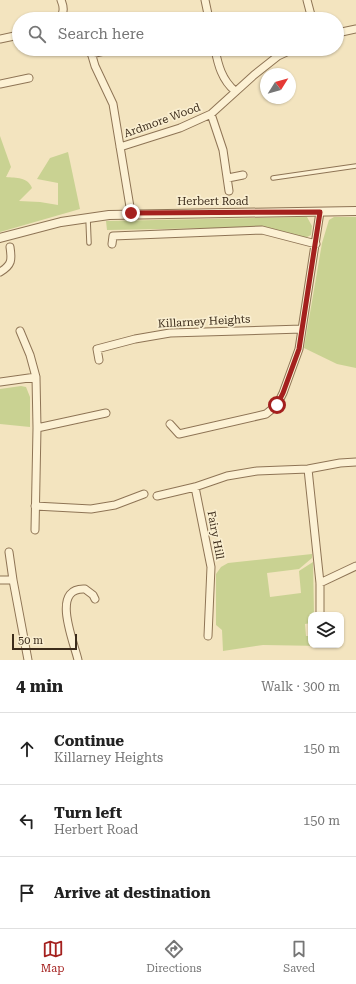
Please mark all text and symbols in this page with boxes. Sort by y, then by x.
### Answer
search box [12,12,344,56]
icon: search [26,23,48,45]
text: Search here [58,25,144,43]
north arrow [260,68,296,104]
street label: Ardmore Wood [122,101,202,140]
street label: Herbert Road [177,195,249,208]
route end [122,204,140,222]
street label: Killarney Heights [158,313,250,330]
route start [268,396,286,414]
street label: Fairy Hill [204,510,227,561]
map controls [308,612,344,648]
button: layers [308,612,344,648]
scale bar [12,632,77,651]
text: 50 m [18,634,43,647]
text: 4 min [16,676,63,696]
text: Walk · 300 m [261,679,340,694]
text: Continue [54,732,124,750]
icon: ahead [16,738,38,760]
text: 150 m [303,741,340,756]
text: Killarney Heights [54,750,163,765]
text: Turn left [54,804,122,822]
icon: left [16,810,38,832]
text: 150 m [303,813,340,828]
text: Herbert Road [54,822,138,837]
icon: arrive [16,882,38,904]
text: Arrive at destination [54,884,210,902]
tab: Map [41,938,64,975]
tab: Directions [146,938,201,975]
tab: Saved [283,938,315,975]

